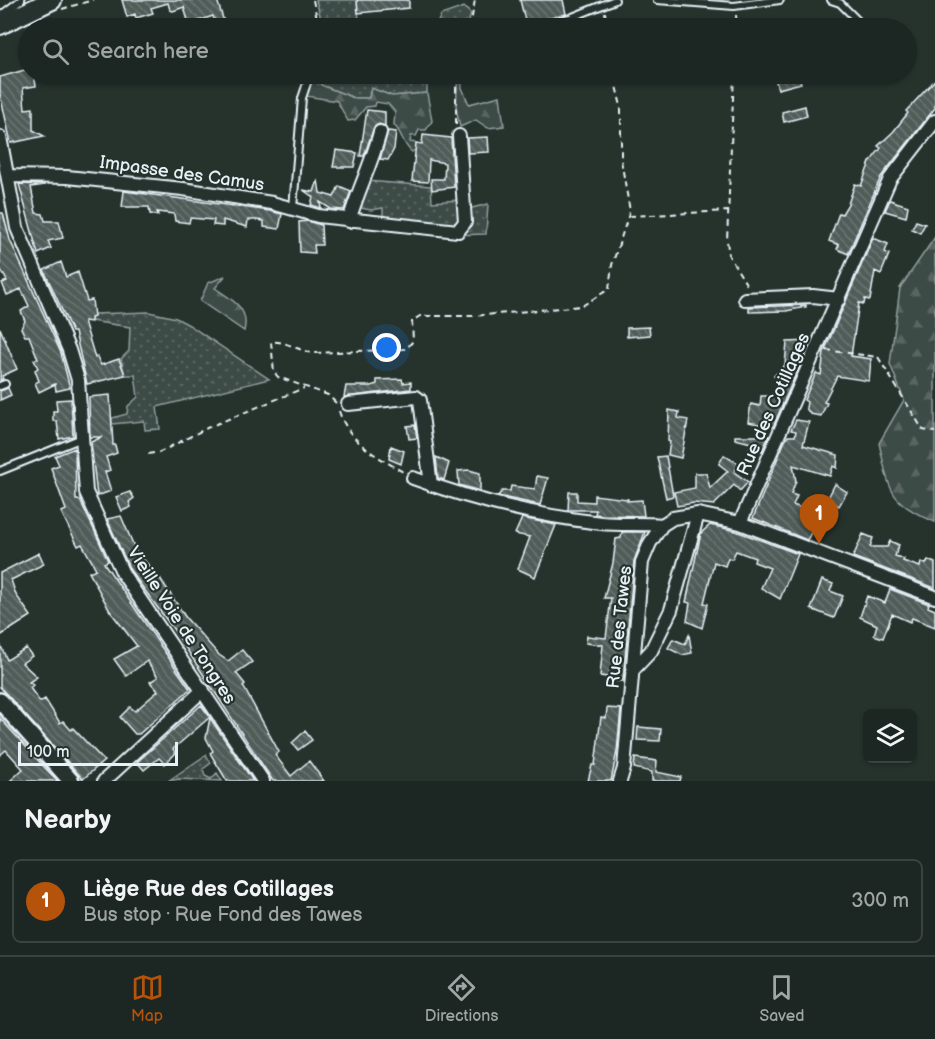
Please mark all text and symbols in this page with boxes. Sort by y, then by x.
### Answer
search box [18,18,917,84]
icon: search [39,35,72,68]
text: Search here [87,38,209,65]
street label: Impasse des Camus [98,152,266,195]
street label: Rue des Cotillages [733,330,814,479]
your location [372,333,401,362]
pin: 1 [800,494,838,544]
street label: Vieille Voie de Tongres [123,543,240,708]
street label: Rue des Tawes [603,565,636,689]
map controls [863,709,917,763]
button: layers [863,709,917,763]
scale bar [18,739,178,766]
text: 100 m [27,743,70,762]
text: Nearby [24,805,111,836]
text: Liège Rue des Cotillages [83,876,334,903]
text: 1 [41,889,50,913]
text: 300 m [851,889,909,913]
text: Bus stop · Rue Fond des Tawes [83,903,362,927]
tab: Map [131,971,164,1026]
tab: Directions [425,971,498,1026]
tab: Saved [759,971,804,1026]

